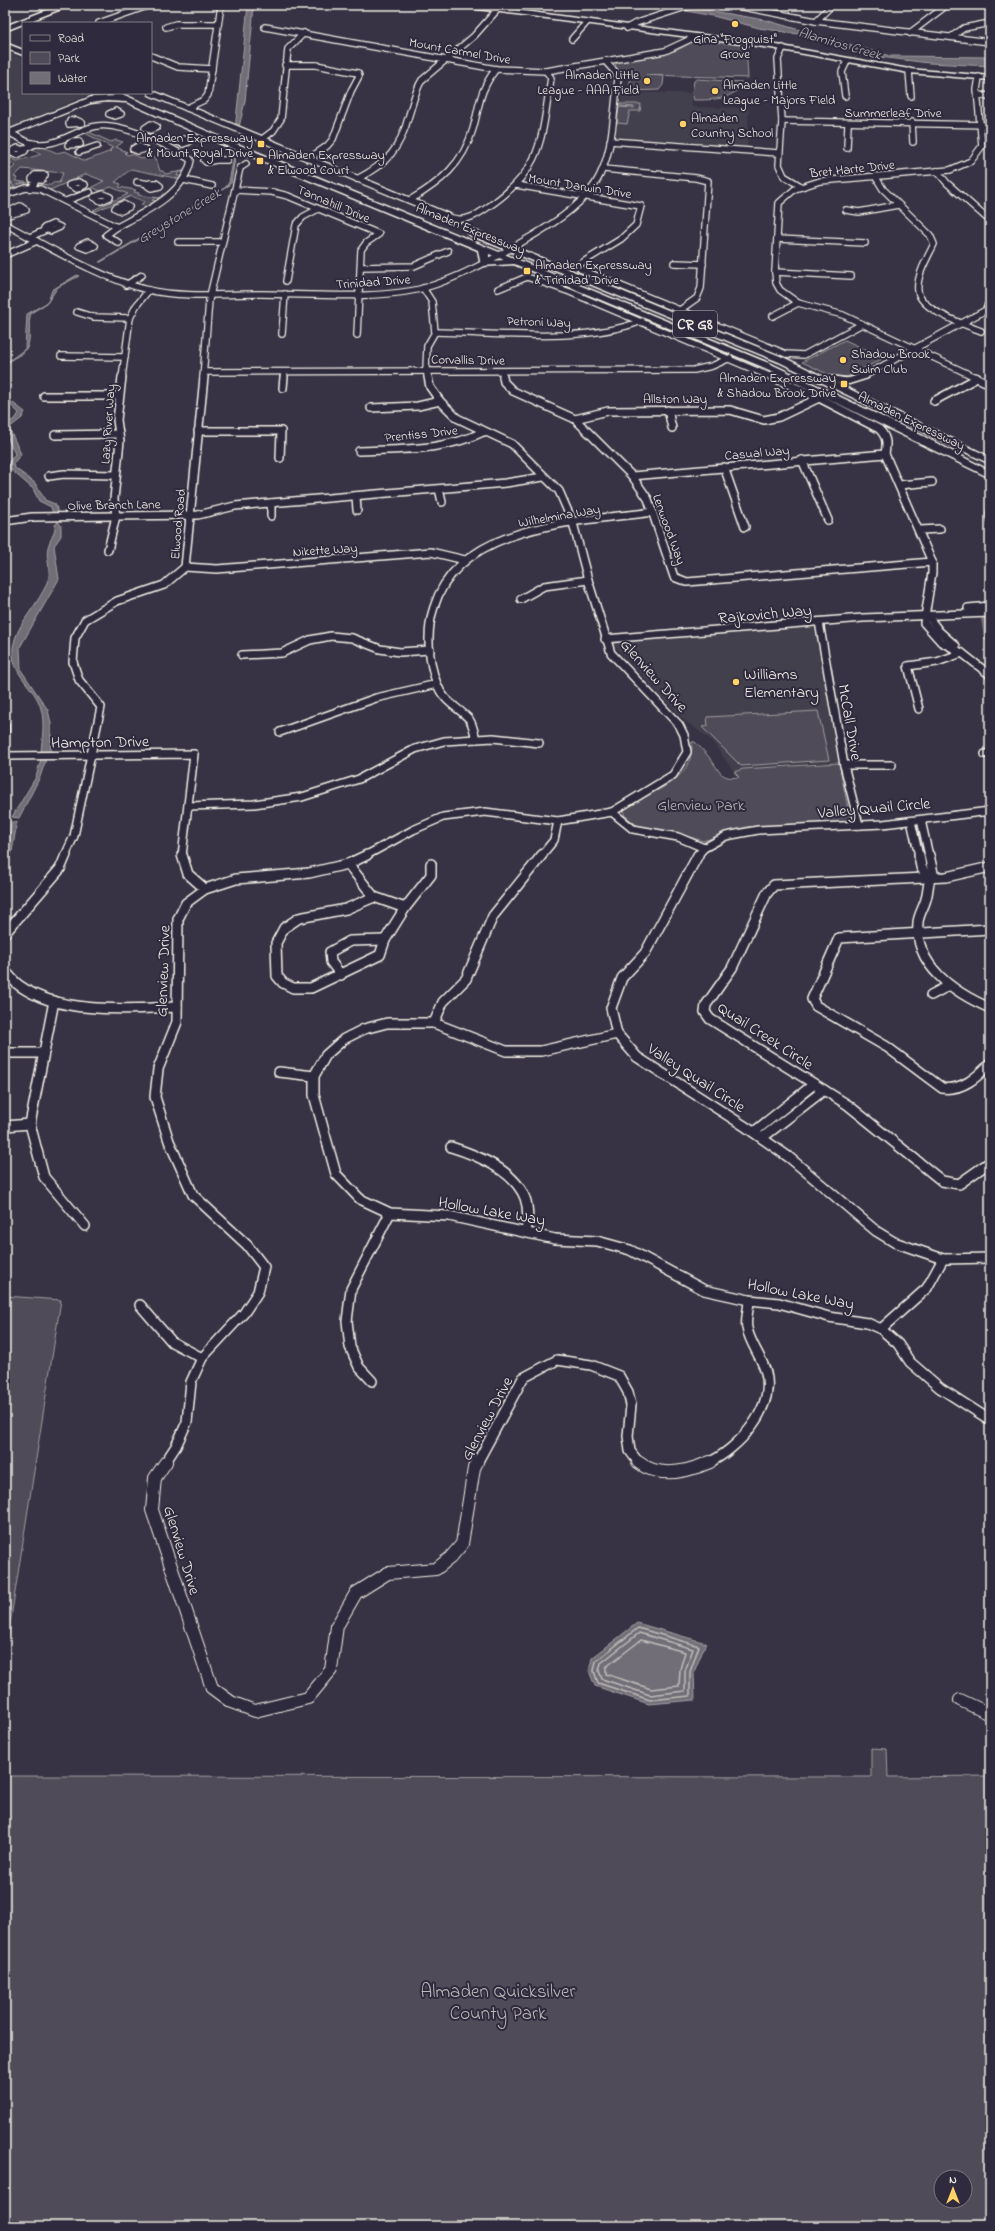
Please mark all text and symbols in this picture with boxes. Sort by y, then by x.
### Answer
marker: Gina "Frogquist" Grove [730,19,740,29]
legend [22,22,152,94]
water label: Alamitos Creek [796,23,884,67]
text: Road [58,30,84,48]
place label: Gina "Frogquist" Grove [693,30,777,64]
street label: Mount Carmel Drive [407,33,512,70]
text: Park [58,50,80,68]
place label: Almaden Little League - AAA Field [538,66,640,101]
text: Water [58,70,87,88]
marker: Almaden Little League - AAA Field [642,76,652,86]
place label: Almaden Little League - Majors Field [723,76,836,111]
marker: Almaden Little League - Majors Field [710,86,720,96]
street label: Summerleaf Drive [844,104,942,123]
place label: Almaden Country School [691,109,773,144]
marker: Almaden Country School [678,119,688,129]
place label: Almaden Expressway & Mount Royal Drive [136,129,253,164]
marker: Almaden Expressway & Mount Royal Drive [256,139,266,149]
place label: Almaden Expressway & Elwood Court [268,146,385,180]
marker: Almaden Expressway & Elwood Court [255,156,265,166]
street label: Bret Harte Drive [808,156,896,184]
street label: Mount Darwin Drive [527,169,633,204]
street label: Tannahill Drive [294,180,373,228]
water label: Greystone Creek [134,183,226,249]
street label: Almaden Expressway [412,199,528,261]
place label: Almaden Expressway & Trinidad Drive [535,256,652,290]
marker: Almaden Expressway & Trinidad Drive [522,266,532,276]
street label: Trinidad Drive [335,270,411,295]
road number: CR G8 [673,311,717,337]
street label: Petroni Way [507,312,571,334]
place label: Shadow Brook Swim Club [851,345,930,379]
street label: Corvallis Drive [431,350,505,371]
marker: Shadow Brook Swim Club [838,355,848,365]
place label: Almaden Expressway & Shadow Brook Drive [717,369,836,403]
marker: Almaden Expressway & Shadow Brook Drive [839,379,849,389]
street label: Lazy River Way [96,383,122,465]
street label: Almaden Expressway [854,387,968,456]
street label: Allston Way [643,390,707,410]
street label: Prentiss Drive [384,421,459,448]
street label: Casual Way [724,441,790,467]
street label: Elwood Road [166,487,191,560]
street label: Lenwood Way [646,492,690,568]
street label: Olive Branch Lane [67,495,161,516]
street label: Wilhelmina Way [517,500,602,534]
street label: Nikette Way [292,539,358,563]
street label: Rajkovich Way [717,599,813,631]
street label: Glenview Drive [614,634,694,719]
place label: Williams Elementary [744,663,819,705]
marker: Williams Elementary [731,677,741,687]
street label: McCall Drive [831,682,868,763]
street label: Hampton Drive [51,730,150,756]
street label: Valley Quail Circle [816,792,932,826]
park label: Glenview Park [657,794,746,818]
street label: Glenview Drive [150,924,178,1017]
street label: Quail Creek Circle [712,997,818,1077]
street label: Valley Quail Circle [641,1037,750,1120]
street label: Hollow Lake Way [436,1191,547,1233]
street label: Hollow Lake Way [745,1273,856,1317]
street label: Glenview Drive [456,1372,520,1465]
street label: Glenview Drive [156,1503,206,1599]
park label: Almaden Quicksilver County Park [420,1979,576,2029]
north arrow [933,2169,973,2209]
text: N [949,2172,957,2188]

